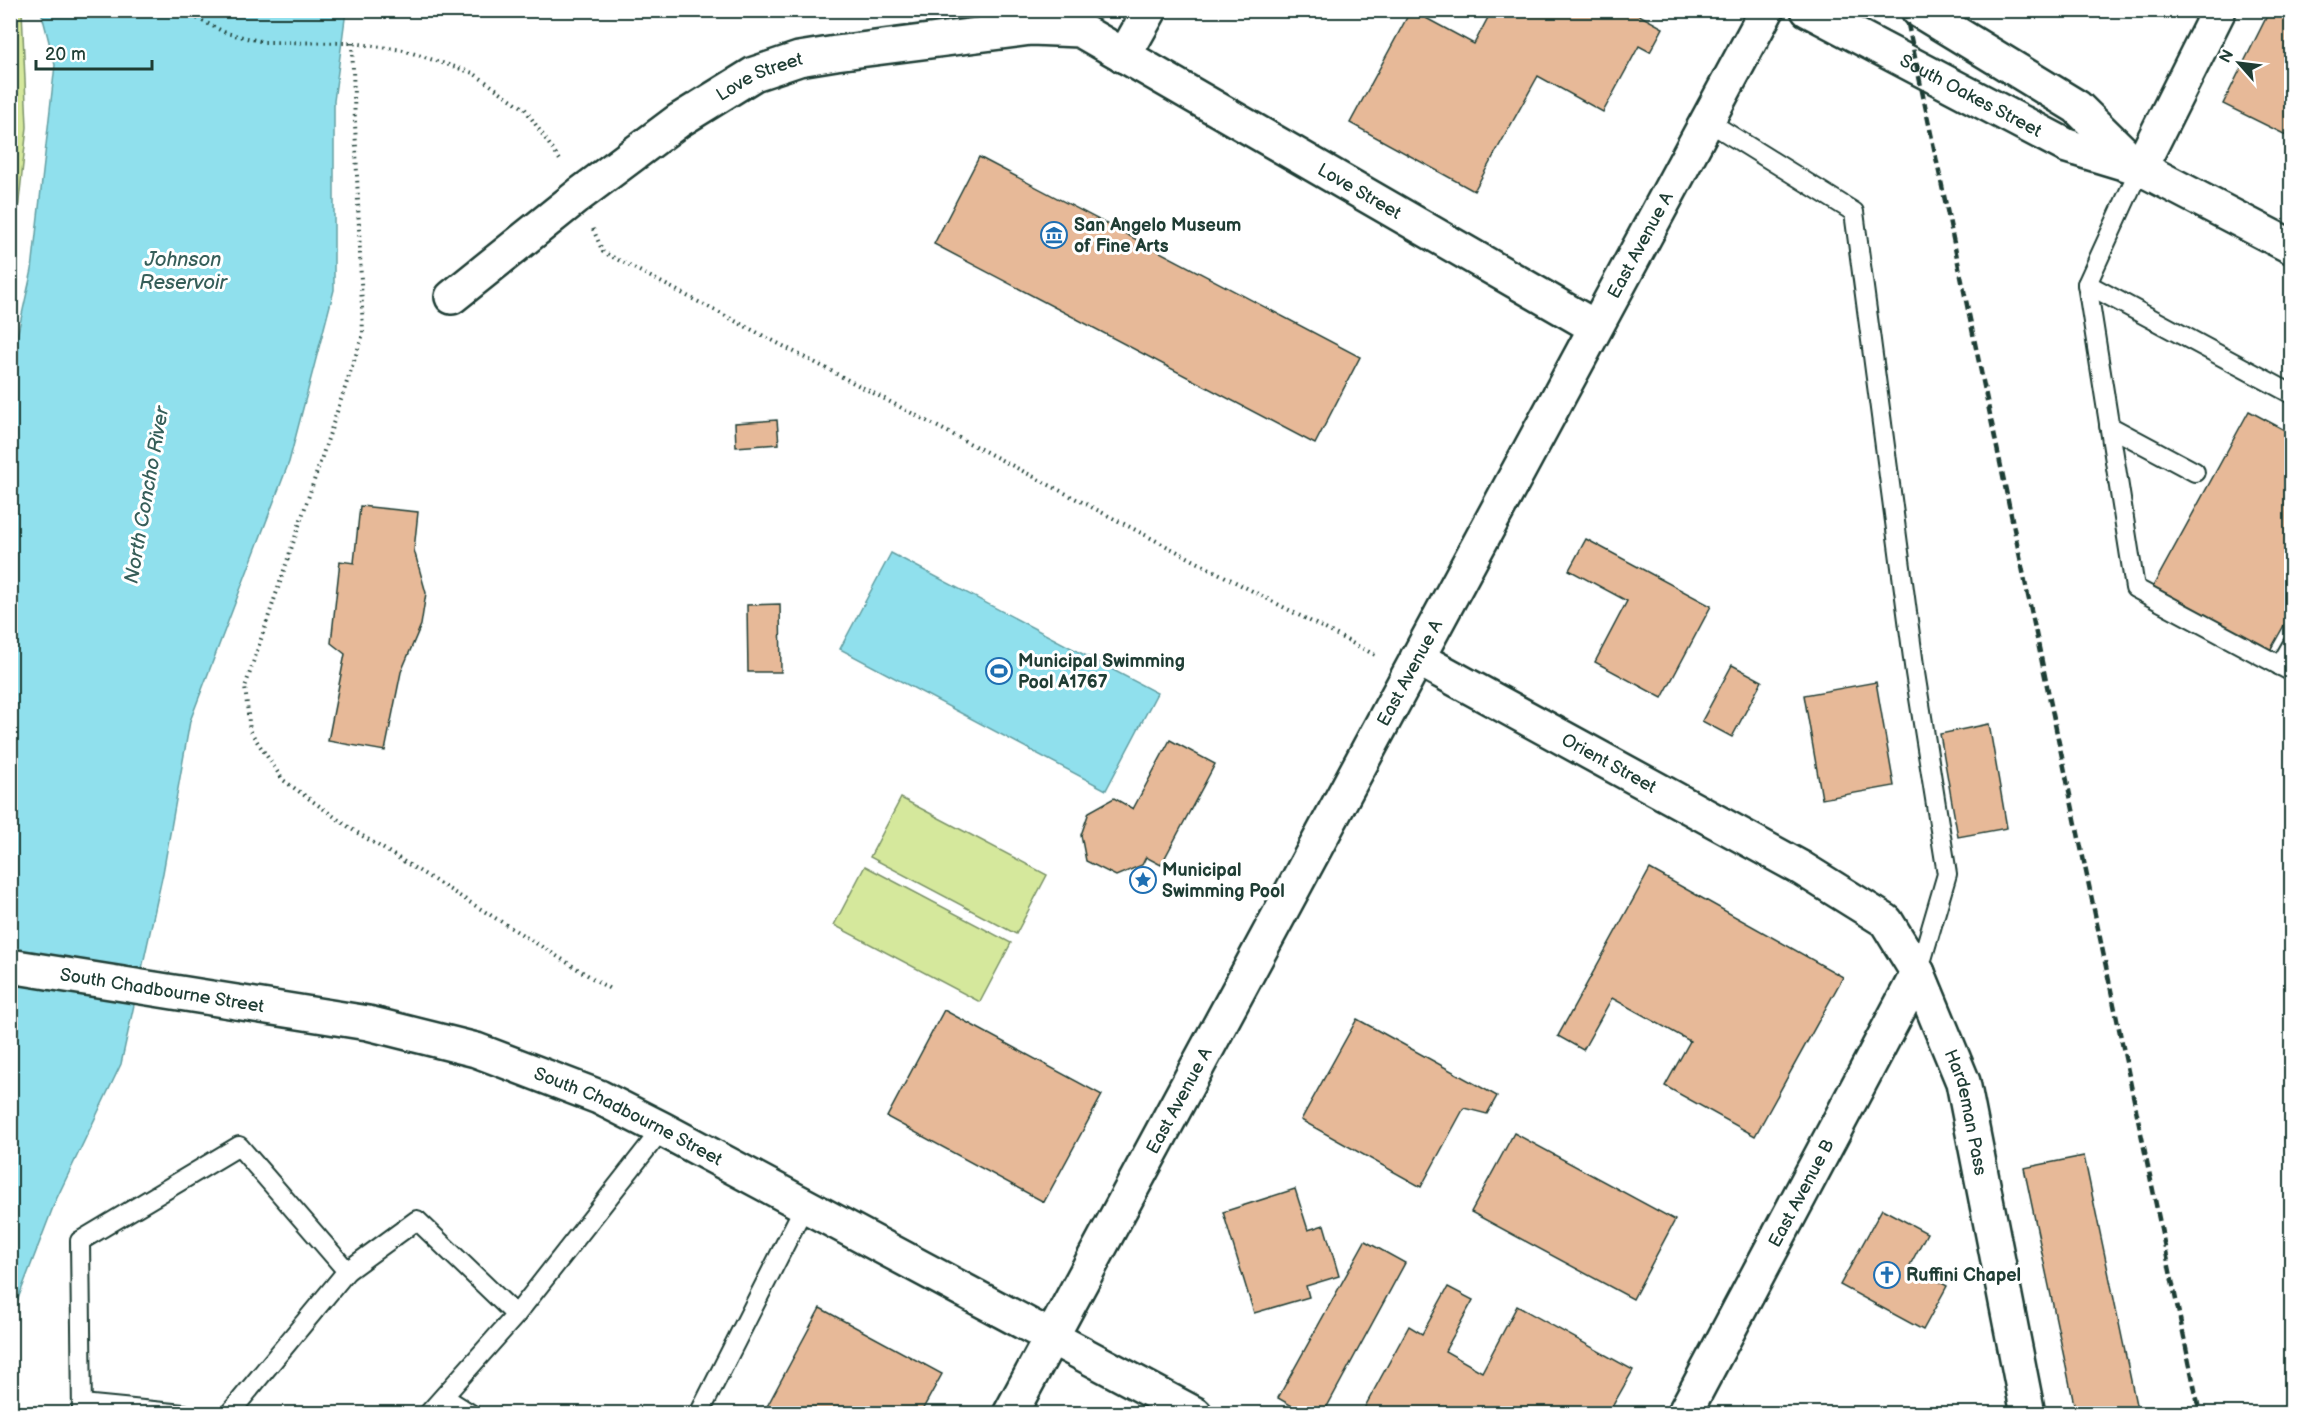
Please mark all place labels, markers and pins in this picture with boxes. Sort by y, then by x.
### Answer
place label: San Angelo Museum of Fine Arts [1074,215,1241,257]
museum icon: San Angelo Museum of Fine Arts [1039,220,1069,250]
place label: Municipal Swimming Pool A1767 [1018,651,1185,693]
sports icon: Municipal Swimming Pool A1767 [984,656,1014,686]
place label: Municipal Swimming Pool [1162,860,1285,902]
place icon: Municipal Swimming Pool [1128,865,1158,895]
church icon: Ruffini Chapel [1872,1260,1902,1290]
place label: Ruffini Chapel [1906,1265,2021,1286]

